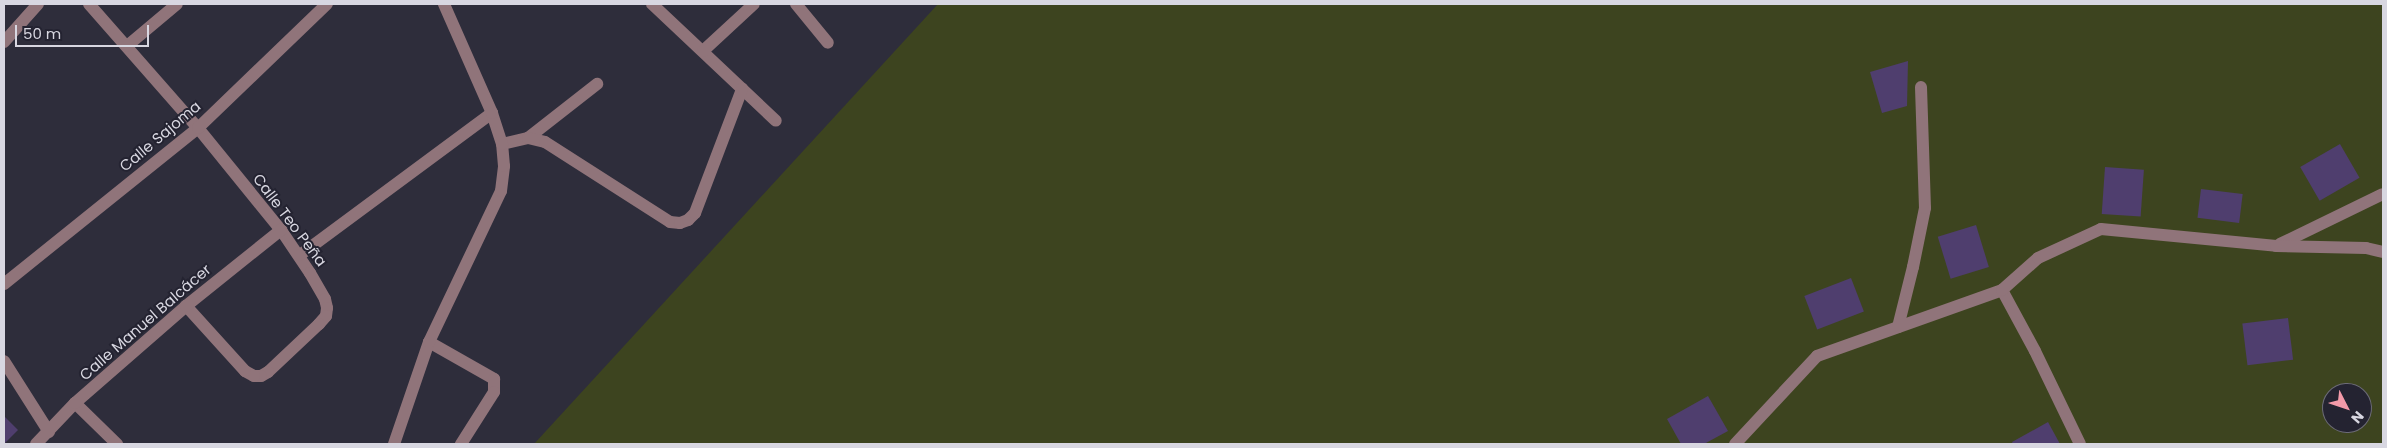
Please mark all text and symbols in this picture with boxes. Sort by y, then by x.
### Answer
scale bar [18,15,151,47]
text: 50 m [23,23,61,44]
street label: Calle Sajoma [116,97,204,175]
street label: Calle Teo Peña [249,170,331,270]
street label: Calle Manuel Balcácer [76,260,214,384]
north arrow [2322,383,2372,433]
text: N [2347,407,2369,428]

